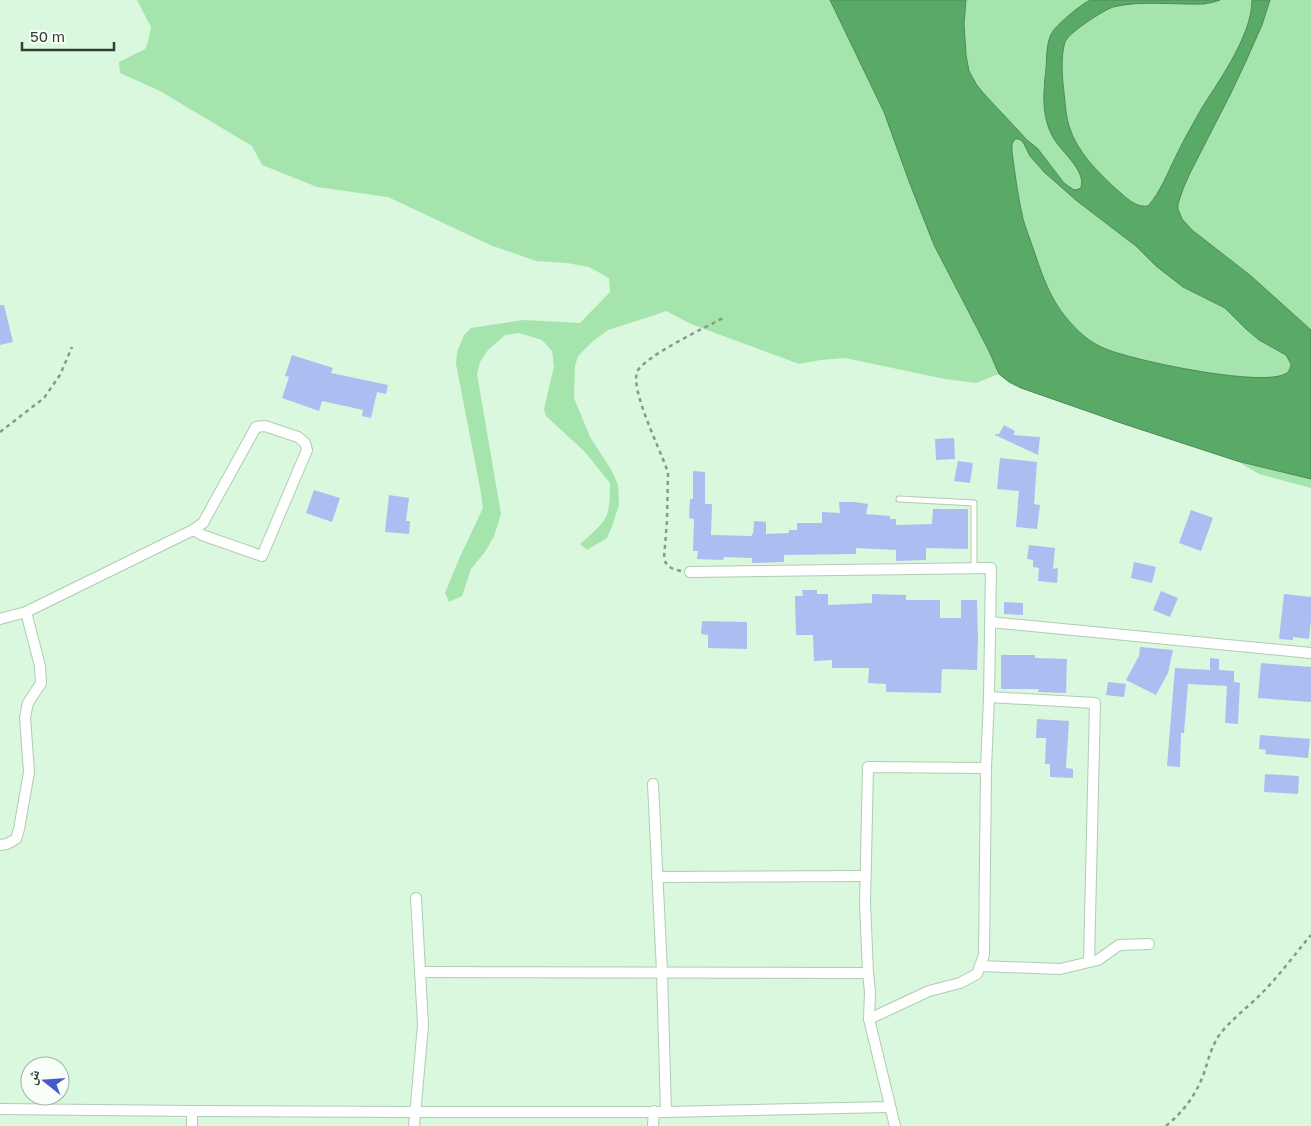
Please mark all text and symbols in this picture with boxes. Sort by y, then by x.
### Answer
scale bar [22,20,115,52]
text: 50 m [30,27,65,45]
north arrow [20,1056,70,1106]
text: ش [22,1067,43,1087]

